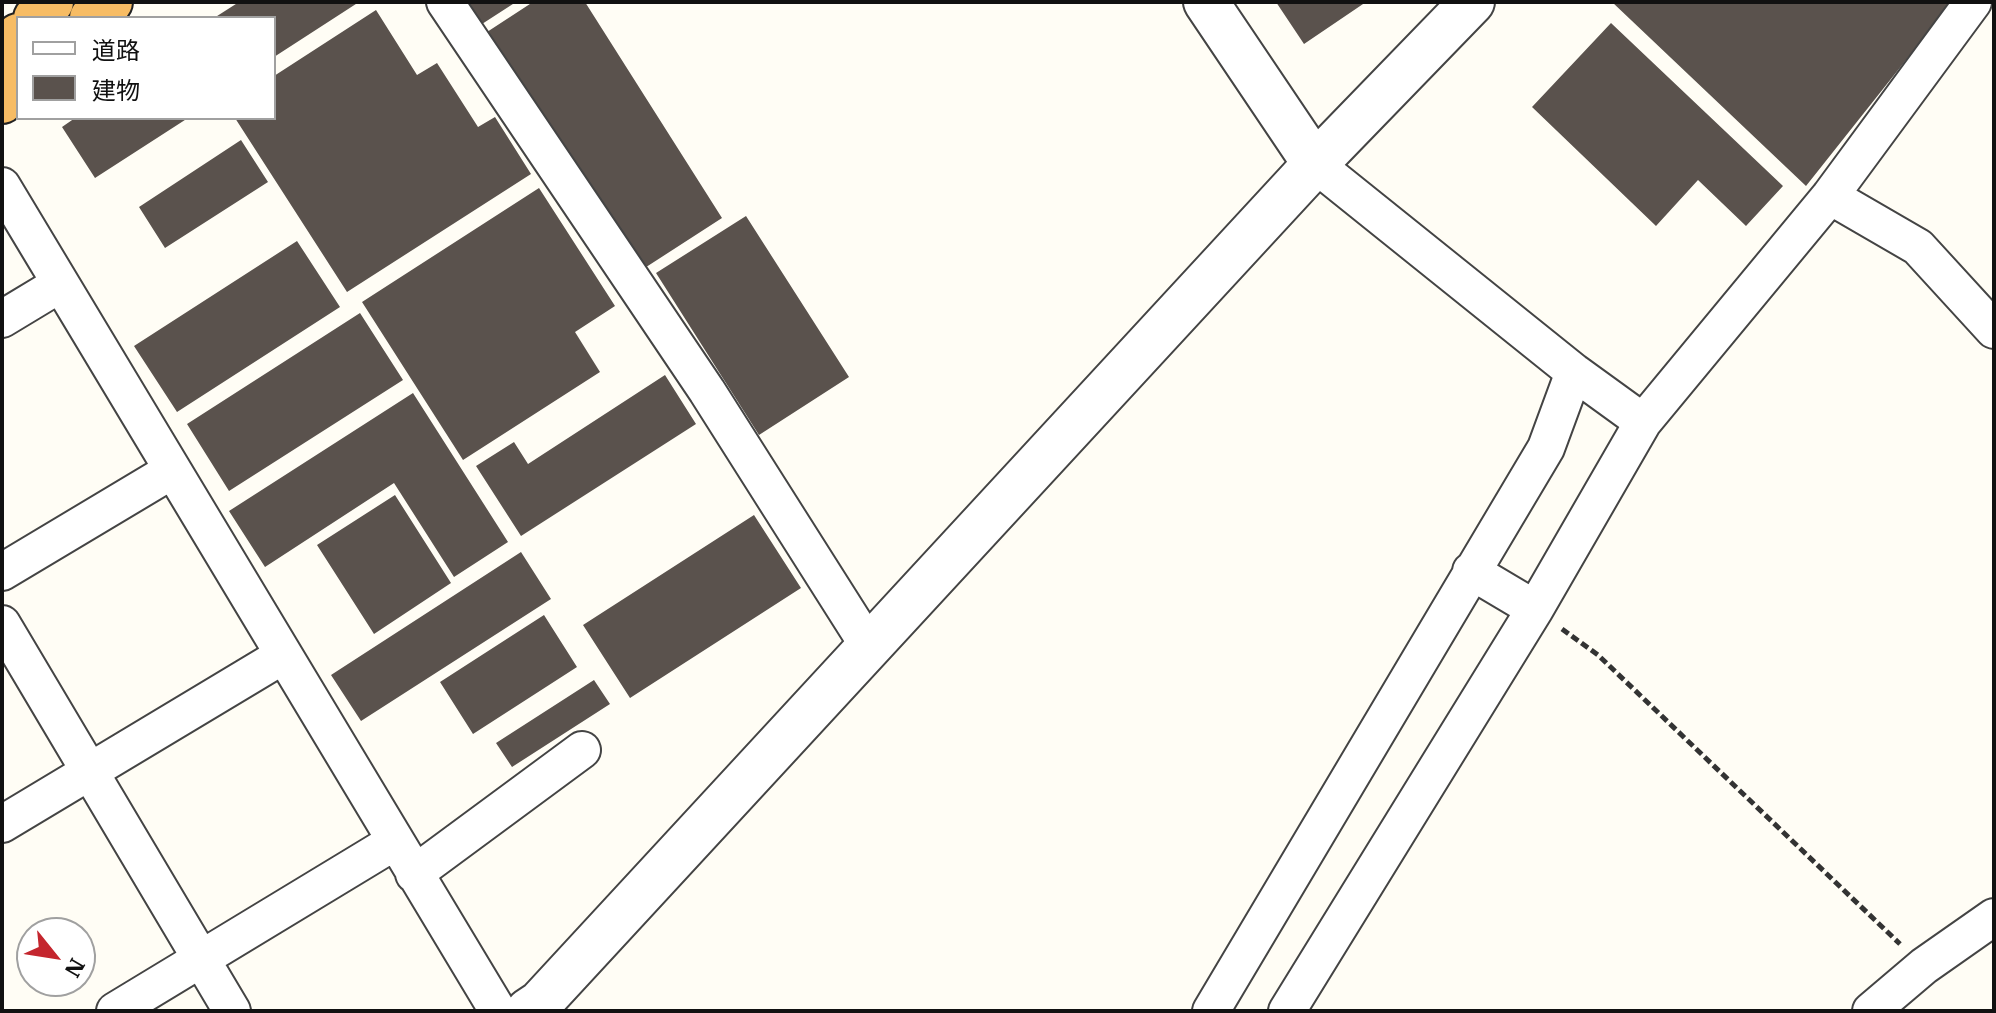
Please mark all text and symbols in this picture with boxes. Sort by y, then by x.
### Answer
legend [16,16,276,120]
text: 道路 [92,34,140,66]
text: 建物 [92,74,140,106]
north arrow [16,917,96,997]
text: N [59,953,92,983]

